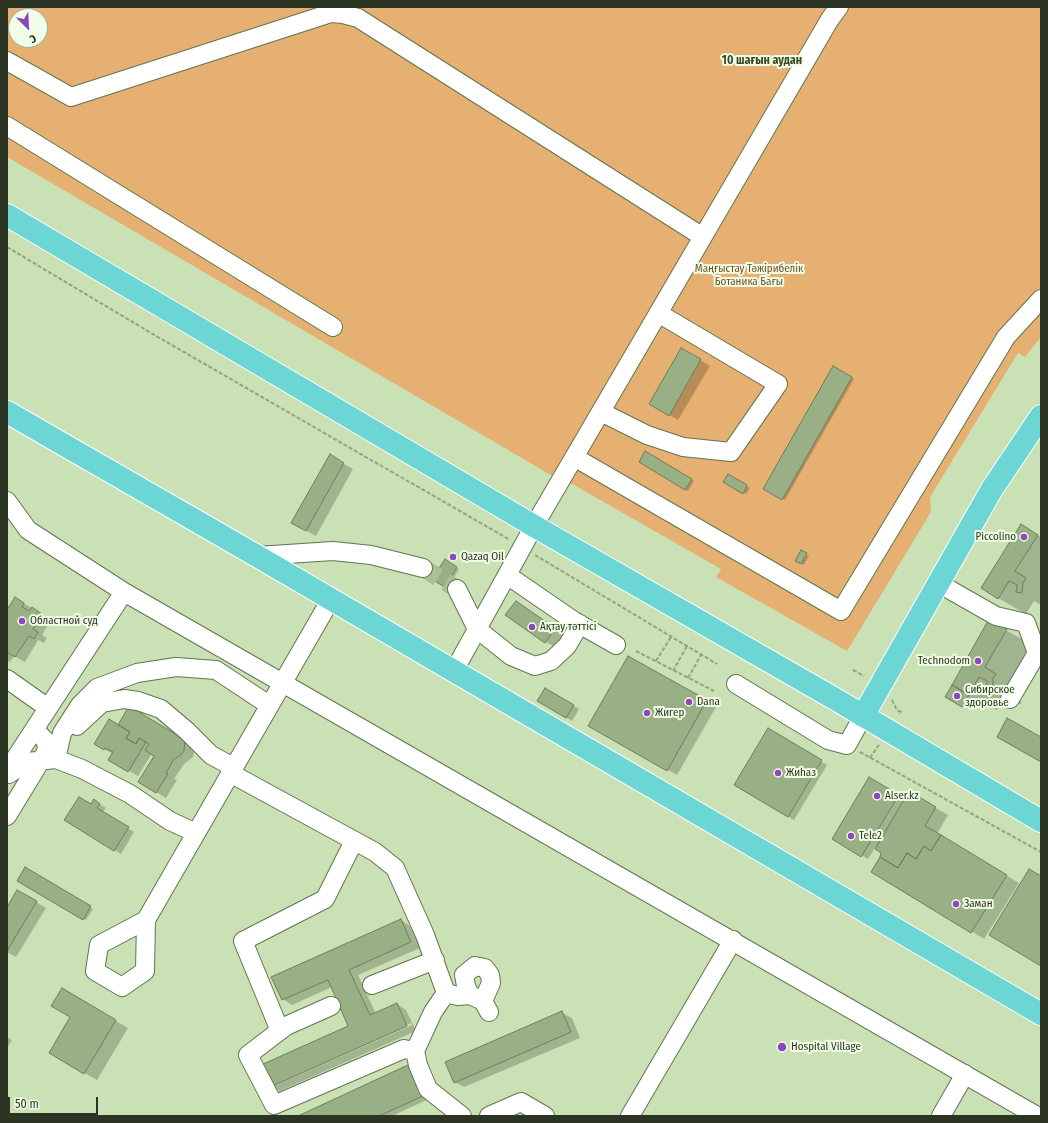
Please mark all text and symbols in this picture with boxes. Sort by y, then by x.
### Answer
north arrow [8,8,48,48]
text: С [27,31,38,46]
district label: 10 шағын аудан [722,54,802,68]
park label: Маңғыстау Тәжірибелік Ботаника Бағы [695,262,803,288]
place label: Piccolino [975,530,1016,544]
marker: Piccolino [1019,532,1029,542]
place label: Qazaq Oil [461,550,504,564]
marker: Qazaq Oil [448,552,458,562]
place label: Областной суд [30,614,98,628]
marker: Областной суд [17,616,27,626]
place label: Ақтау тәттісі [540,620,596,634]
marker: Ақтау тәттісі [527,622,537,632]
place label: Technodom [918,654,970,668]
marker: Technodom [973,656,983,666]
place label: Сибирское здоровье [965,683,1015,709]
marker: Сибирское здоровье [952,691,962,701]
place label: Dana [697,695,720,709]
marker: Dana [684,697,694,707]
place label: Жигер [655,706,684,720]
marker: Жигер [642,708,652,718]
place label: Жиhаз [786,766,816,780]
marker: Жиhаз [773,768,783,778]
place label: Alser.kz [885,789,919,803]
marker: Alser.kz [872,791,882,801]
place label: Tele2 [859,829,882,843]
marker: Tele2 [846,831,856,841]
place label: Заман [964,897,993,911]
marker: Заман [951,899,961,909]
place label: Hospital Village [791,1040,861,1054]
marker: Hospital Village [776,1041,788,1053]
scale bar [10,1089,100,1115]
text: 50 m [15,1097,39,1111]

